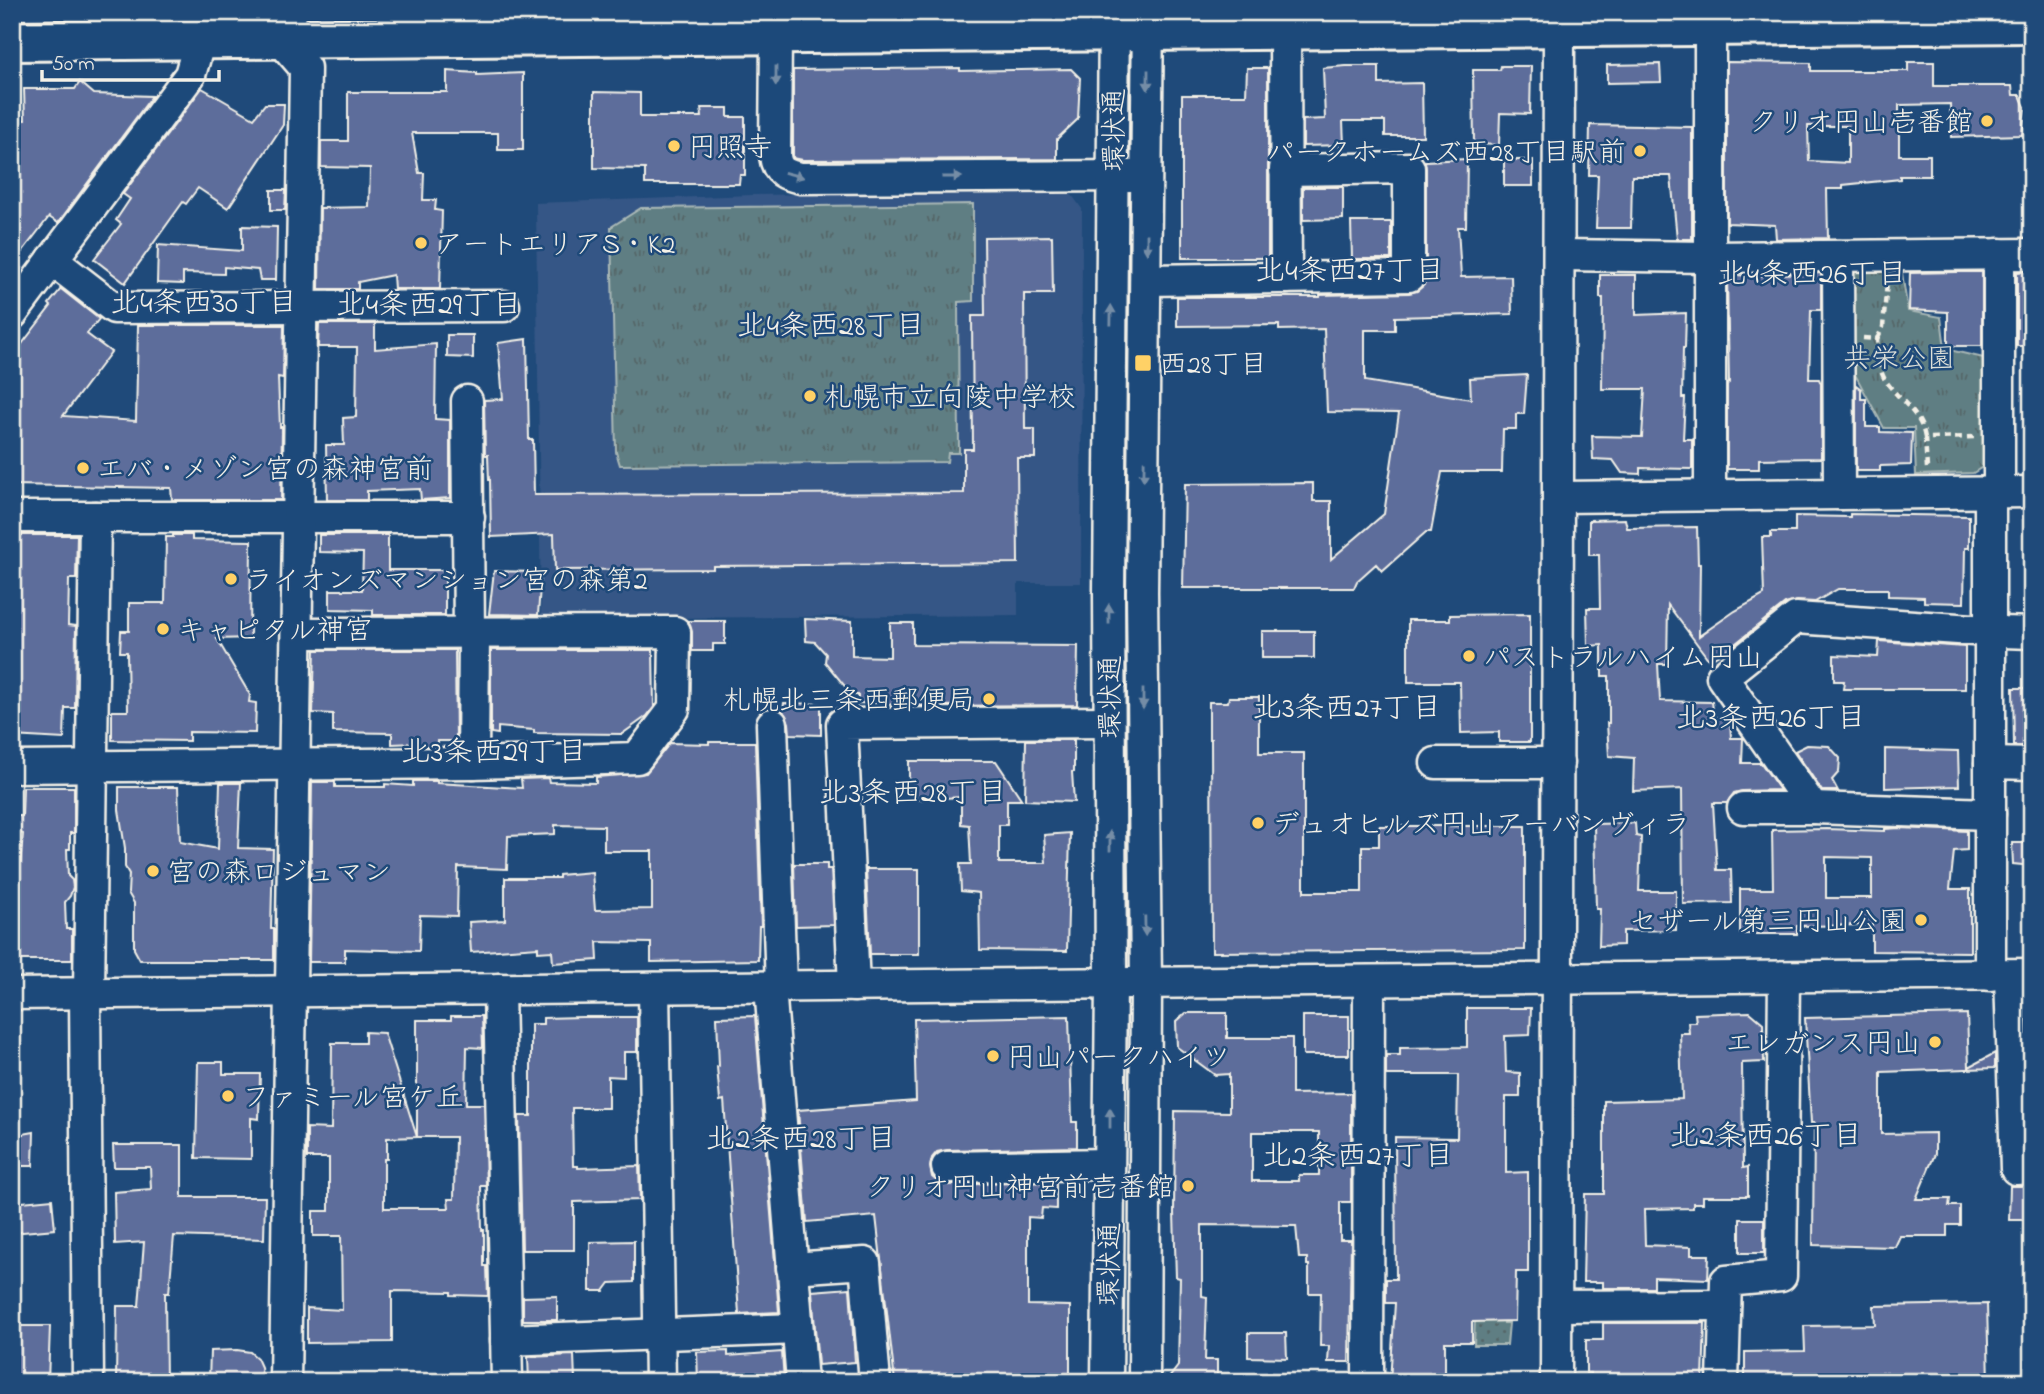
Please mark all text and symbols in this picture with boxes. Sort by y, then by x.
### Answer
scale bar [42,38,219,82]
text: 50 m [52,50,95,80]
one-way arrow [770,65,782,87]
one-way arrow [1142,70,1153,92]
street label: 環状通 [1096,88,1137,172]
place label: クリオ円山壱番館 [1749,104,1973,145]
marker: クリオ円山壱番館 [1979,113,1995,129]
place label: 円照寺 [688,129,772,170]
place label: パークホームズ西28丁目駅前 [1267,134,1626,175]
marker: 円照寺 [666,138,682,154]
marker: パークホームズ西28丁目駅前 [1632,143,1648,159]
one-way arrow [783,170,805,181]
one-way arrow [941,171,963,183]
place label: アートエリアS・K2 [435,226,675,267]
one-way arrow [1141,233,1153,255]
marker: アートエリアS・K2 [413,235,429,251]
district label: 北4条西27丁目 [1255,251,1445,295]
district label: 北4条西26丁目 [1717,254,1907,298]
district label: 北4条西30丁目 [110,283,298,327]
district label: 北4条西29丁目 [336,285,522,329]
one-way arrow [1106,303,1117,325]
district label: 北4条西28丁目 [737,306,925,350]
park label: 共栄公園 [1843,340,1955,381]
place label: 西28丁目 [1159,346,1267,387]
marker: 西28丁目 [1133,353,1153,373]
place label: 札幌市立向陵中学校 [824,379,1076,420]
marker: 札幌市立向陵中学校 [802,388,818,404]
place label: エバ・メゾン宮の森神宮前 [97,451,433,492]
marker: エバ・メゾン宮の森神宮前 [75,460,91,476]
one-way arrow [1138,461,1150,483]
place label: ライオンズマンション宮の森第2 [245,562,648,603]
marker: ライオンズマンション宮の森第2 [223,571,239,587]
one-way arrow [1103,602,1115,624]
place label: キャピタル神宮 [177,612,372,653]
marker: キャピタル神宮 [155,621,171,637]
place label: パストラルハイム円山 [1483,639,1763,680]
marker: パストラルハイム円山 [1461,648,1477,664]
street label: 環状通 [1092,655,1133,739]
place label: 札幌北三条西郵便局 [723,682,975,723]
one-way arrow [1137,688,1149,710]
district label: 北3条西27丁目 [1252,688,1442,732]
marker: 札幌北三条西郵便局 [981,691,997,707]
district label: 北3条西26丁目 [1676,698,1866,742]
district label: 北3条西29丁目 [401,732,587,776]
district label: 北3条西28丁目 [819,773,1007,817]
place label: デュオヒルズ円山アーバンヴィラ [1272,806,1690,847]
marker: デュオヒルズ円山アーバンヴィラ [1250,815,1266,831]
one-way arrow [1104,830,1116,852]
place label: 宮の森ロジュマン [167,854,391,895]
marker: 宮の森ロジュマン [145,863,161,879]
place label: セザール第三円山公園 [1629,903,1907,944]
marker: セザール第三円山公園 [1913,912,1929,928]
one-way arrow [1140,916,1151,938]
place label: エレガンス円山 [1725,1025,1921,1066]
marker: エレガンス円山 [1927,1034,1943,1050]
place label: 円山パークハイツ [1007,1039,1230,1080]
marker: 円山パークハイツ [985,1048,1001,1064]
place label: ファミール宮ケ丘 [242,1079,464,1120]
marker: ファミール宮ケ丘 [220,1088,236,1104]
one-way arrow [1104,1106,1116,1128]
district label: 北2条西26丁目 [1669,1116,1863,1160]
district label: 北2条西28丁目 [705,1119,897,1163]
district label: 北2条西27丁目 [1262,1136,1454,1180]
place label: クリオ円山神宮前壱番館 [866,1169,1174,1210]
marker: クリオ円山神宮前壱番館 [1180,1178,1196,1194]
street label: 環状通 [1090,1222,1133,1306]

